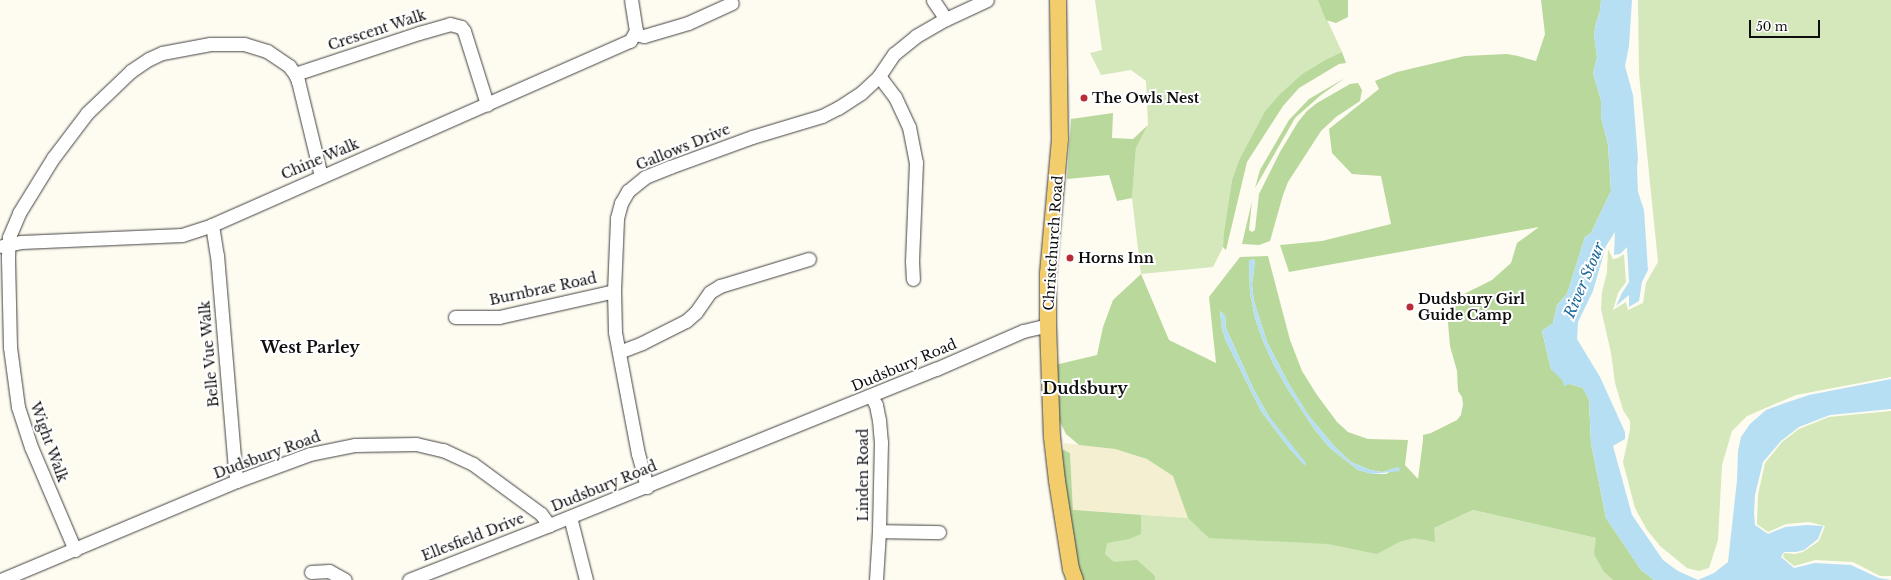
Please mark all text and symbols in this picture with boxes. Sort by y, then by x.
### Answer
street label: Crescent Walk [326,6,428,54]
scale bar [1751,12,1822,38]
text: 50 m [1756,19,1788,34]
place label: The Owls Nest [1092,90,1199,106]
marker: The Owls Nest [1079,93,1089,103]
street label: Gallows Drive [633,120,733,174]
street label: Chine Walk [278,135,362,183]
street label: Christchurch Road [1040,175,1066,311]
water label: River Stour [1560,239,1608,321]
place label: Horns Inn [1078,250,1154,266]
marker: Horns Inn [1065,253,1075,263]
street label: Burnbrae Road [488,269,598,309]
place label: Dudsbury Girl Guide Camp [1418,291,1525,324]
street label: Belle Vue Walk [196,299,222,409]
marker: Dudsbury Girl Guide Camp [1405,302,1415,312]
street label: Dudsbury Road [849,335,959,395]
district label: West Parley [260,337,360,357]
district label: Dudsbury [1042,378,1128,398]
street label: Wight Walk [27,399,71,485]
street label: Dudsbury Road [211,428,323,482]
street label: Linden Road [855,429,871,521]
street label: Dudsbury Road [548,457,660,515]
street label: Ellesfield Drive [419,510,527,564]

